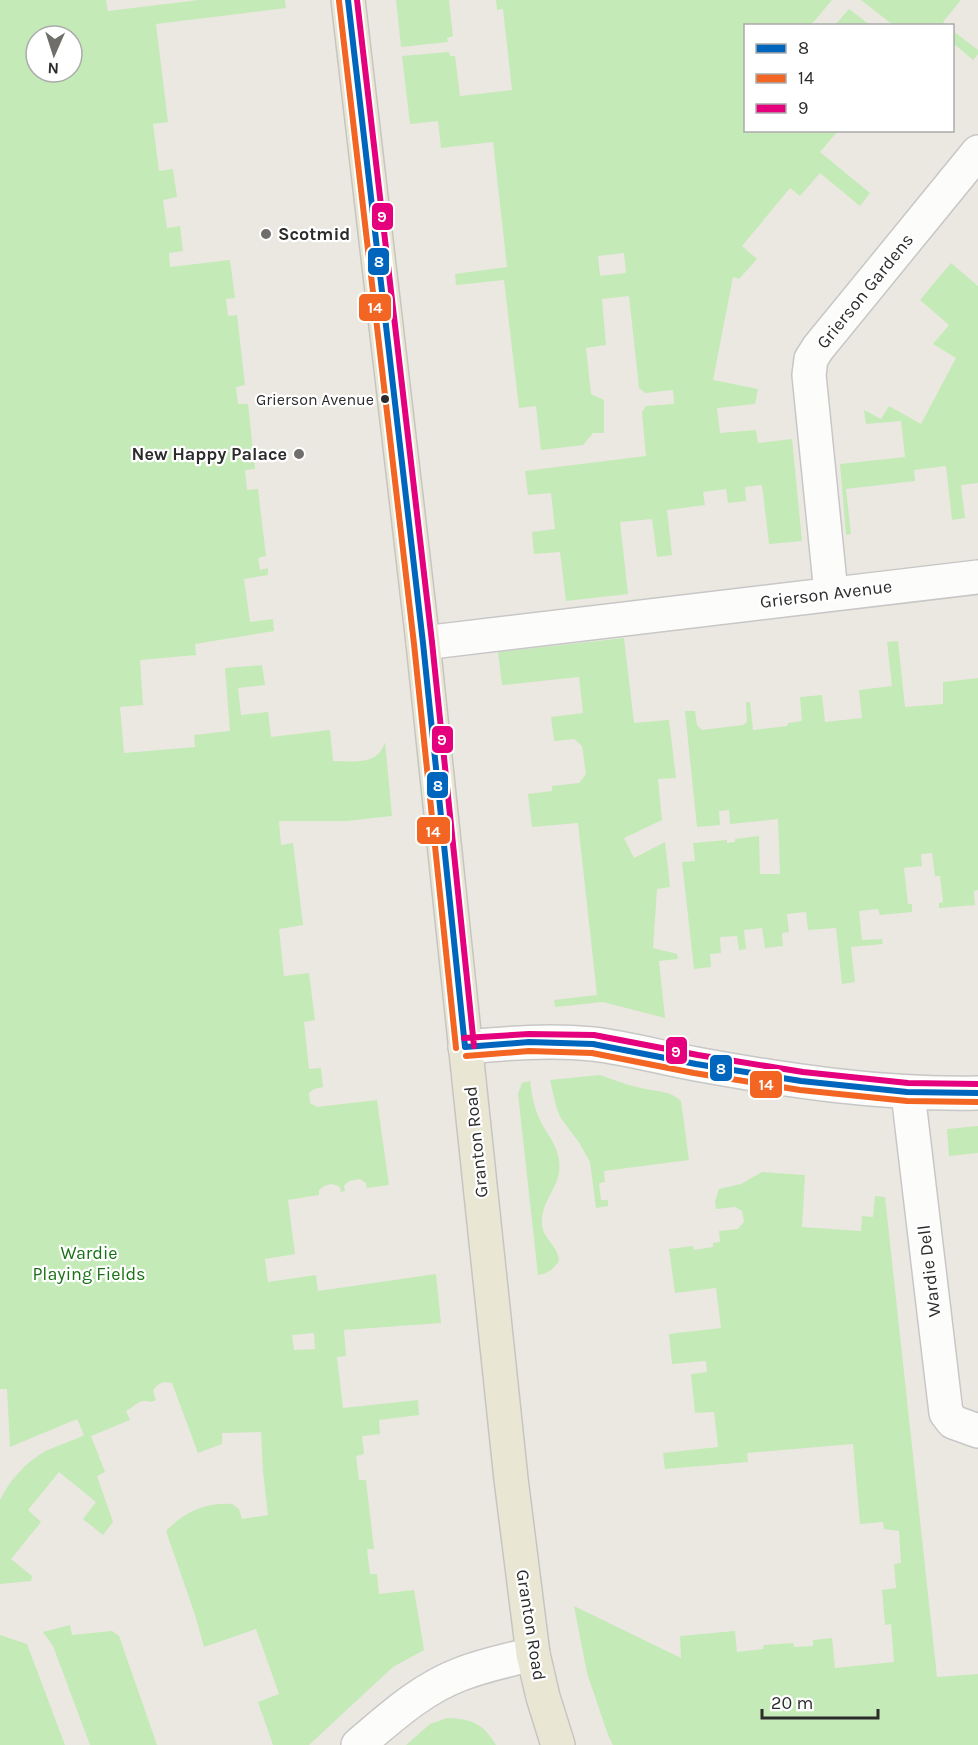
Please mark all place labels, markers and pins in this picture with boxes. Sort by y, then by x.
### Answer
place label: Scotmid [278,223,350,245]
marker: Scotmid [259,227,273,241]
place label: Grierson Avenue [256,390,374,409]
marker: Grierson Avenue [379,393,391,405]
place label: New Happy Palace [131,443,287,465]
marker: New Happy Palace [292,447,306,461]

